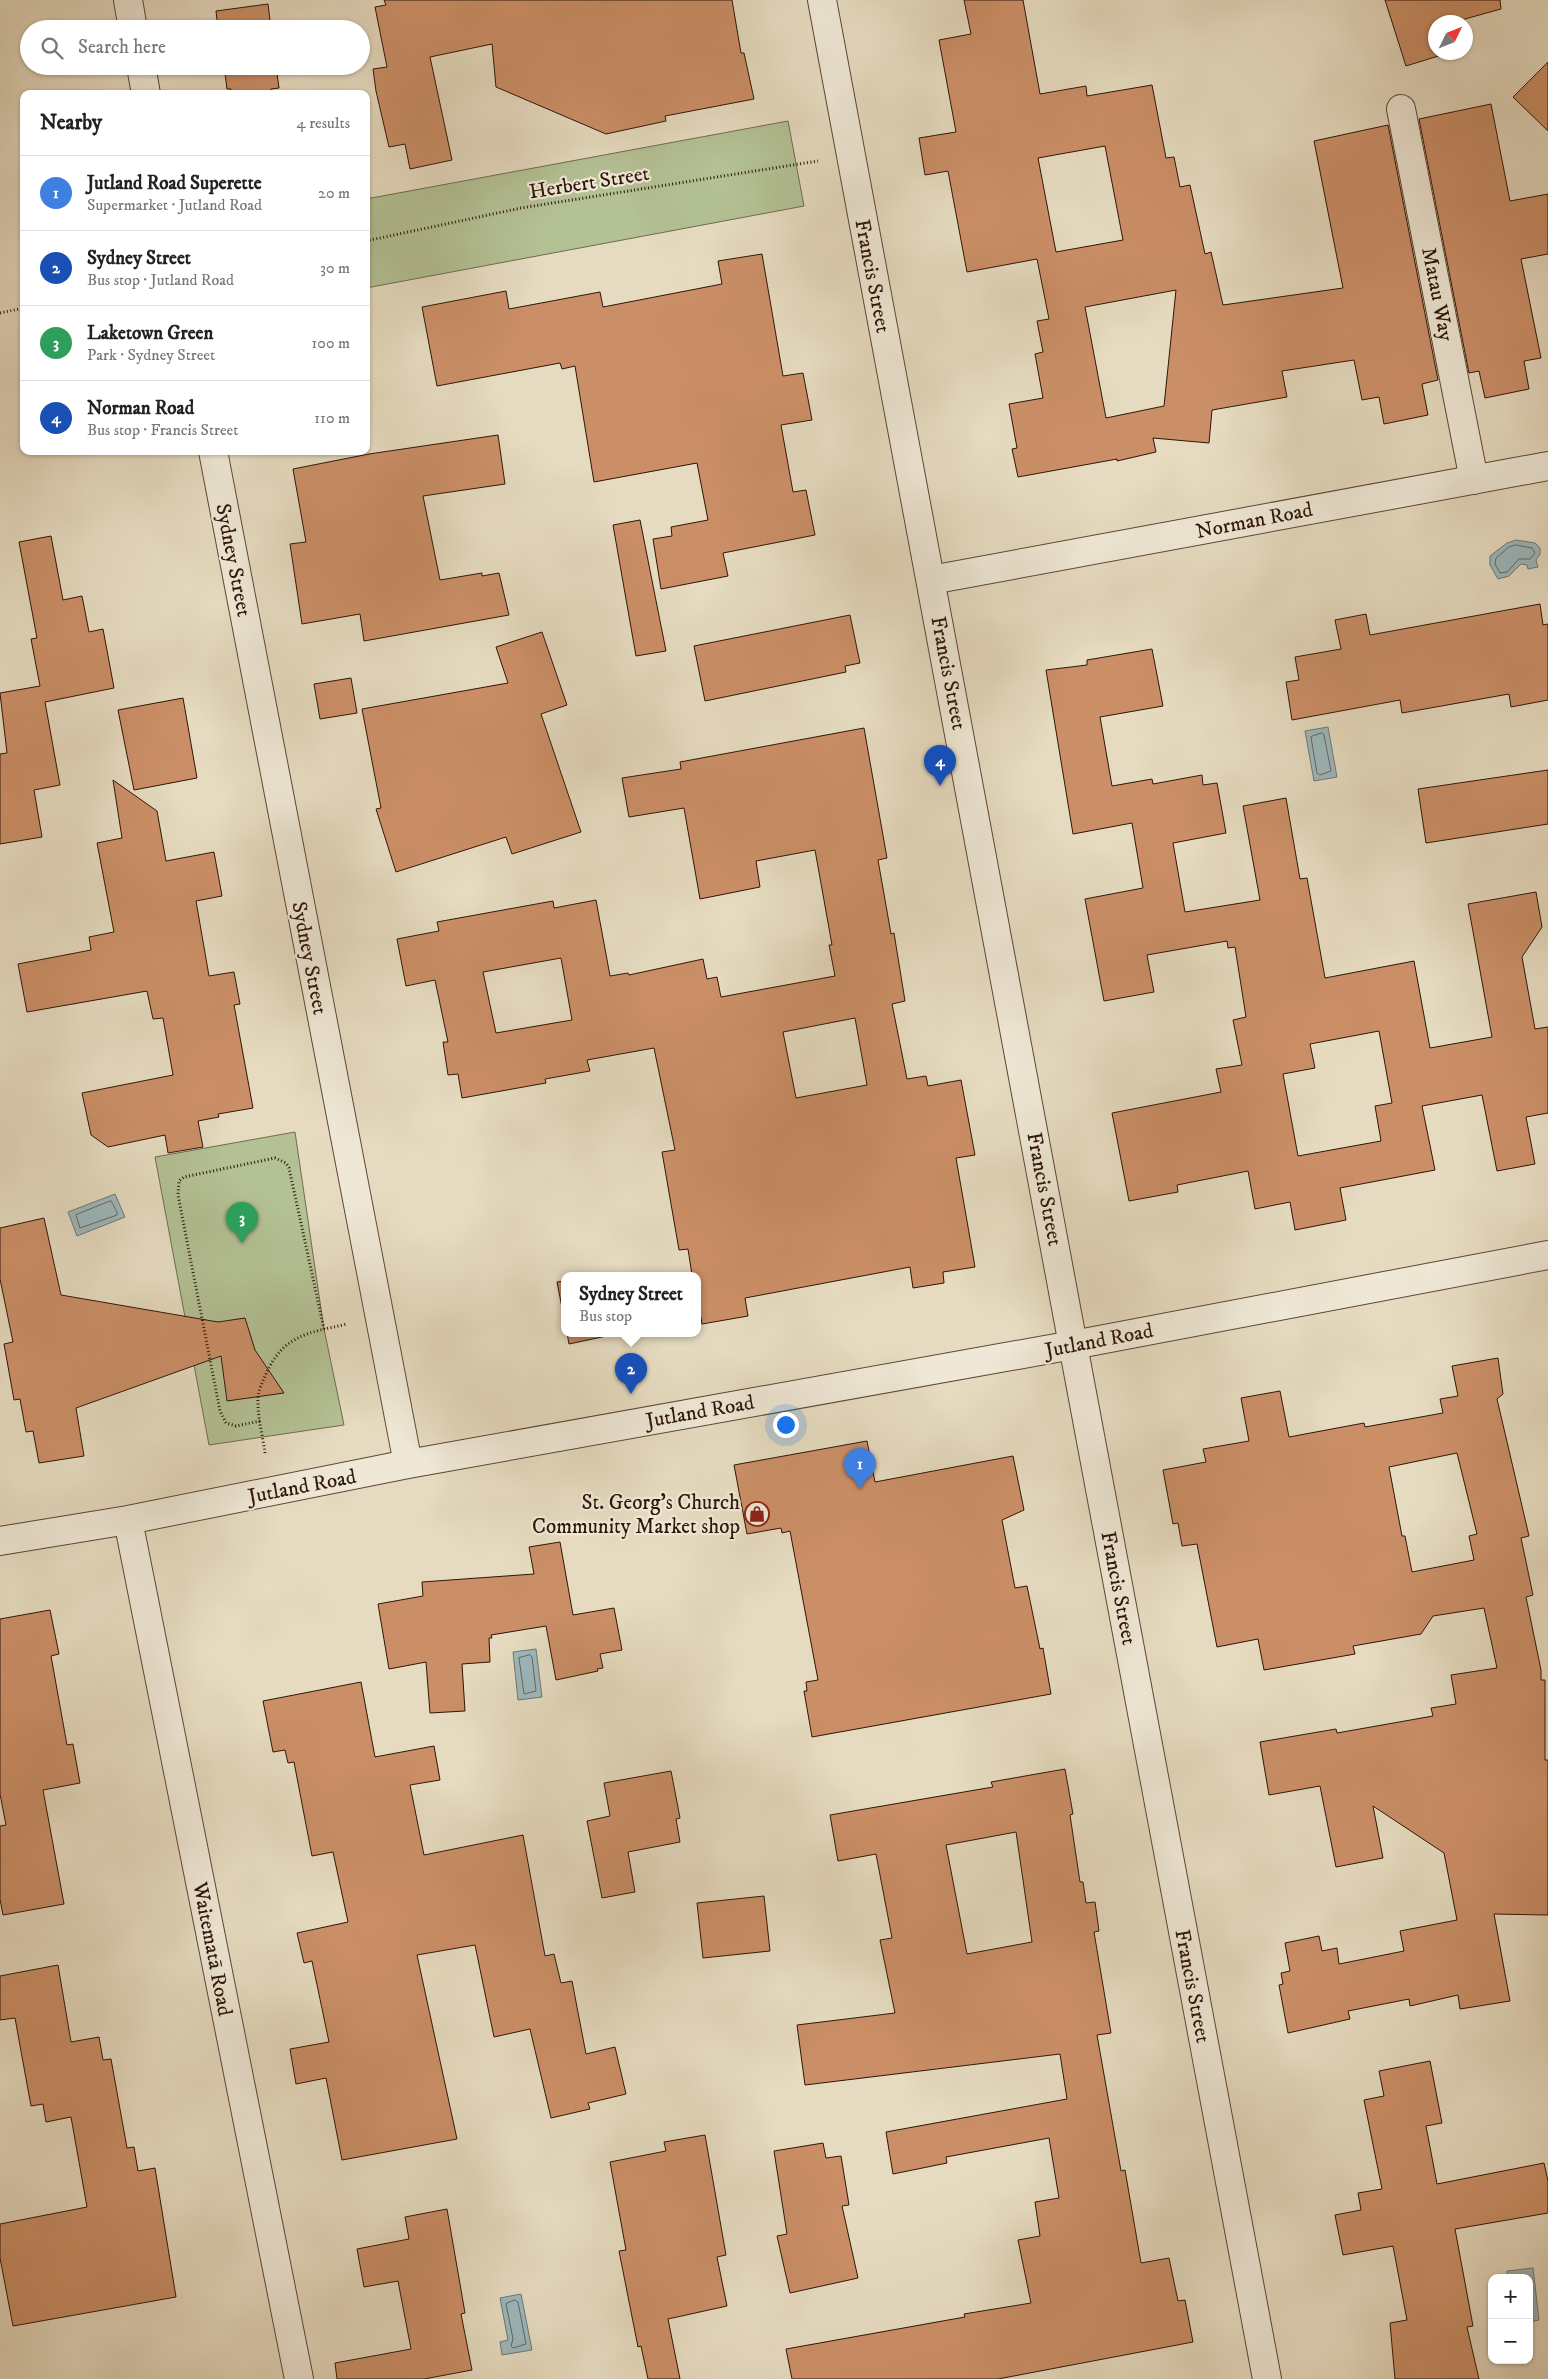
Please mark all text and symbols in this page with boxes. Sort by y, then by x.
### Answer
north arrow [1428,15,1473,60]
search box [20,20,370,75]
icon: search [38,34,66,62]
text: Search here [78,36,166,59]
text: Nearby [40,110,102,136]
text: 4 results [297,113,350,133]
street label: Herbert Street [527,161,651,205]
text: Jutland Road Superette [87,172,262,195]
text: 1 [53,183,59,203]
text: 20 m [318,183,350,203]
text: Supermarket · Jutland Road [87,195,262,215]
street label: Francis Street [848,217,896,335]
street label: Matau Way [1415,245,1459,344]
text: Sydney Street [87,247,191,270]
text: 2 [52,258,60,278]
text: 30 m [320,258,350,278]
text: Bus stop · Jutland Road [87,270,234,290]
text: Laketown Green [87,322,213,345]
text: 3 [53,333,59,353]
text: 100 m [312,333,350,353]
text: Park · Sydney Street [87,345,215,365]
text: Norman Road [87,397,194,420]
text: 4 [51,408,61,428]
text: 110 m [314,408,350,428]
text: Bus stop · Francis Street [87,420,238,440]
street label: Norman Road [1194,497,1315,545]
street label: Sydney Street [209,501,257,619]
street label: Francis Street [924,614,972,732]
pin: 4 [924,745,956,786]
street label: Sydney Street [285,899,333,1017]
street label: Francis Street [1020,1130,1068,1248]
pin: 3 [226,1202,258,1243]
popup [561,1272,701,1337]
text: Sydney Street [579,1283,683,1306]
text: Bus stop [579,1306,632,1326]
street label: Jutland Road [1041,1318,1156,1365]
pin: 2 [615,1353,647,1394]
street label: Jutland Road [642,1390,757,1435]
your location [773,1412,799,1438]
pin: 1 [844,1448,876,1489]
street label: Jutland Road [244,1464,359,1511]
place label: St. Georg's Church Community Market shop [532,1490,740,1540]
shop icon: St. Georg's Church Community Market shop [744,1501,770,1527]
street label: Francis Street [1094,1529,1142,1647]
street label: Waitematā Road [186,1879,238,2019]
street label: Francis Street [1168,1927,1216,2045]
map controls [1488,2274,1533,2364]
button: + [1488,2274,1533,2319]
button: − [1488,2319,1533,2364]

